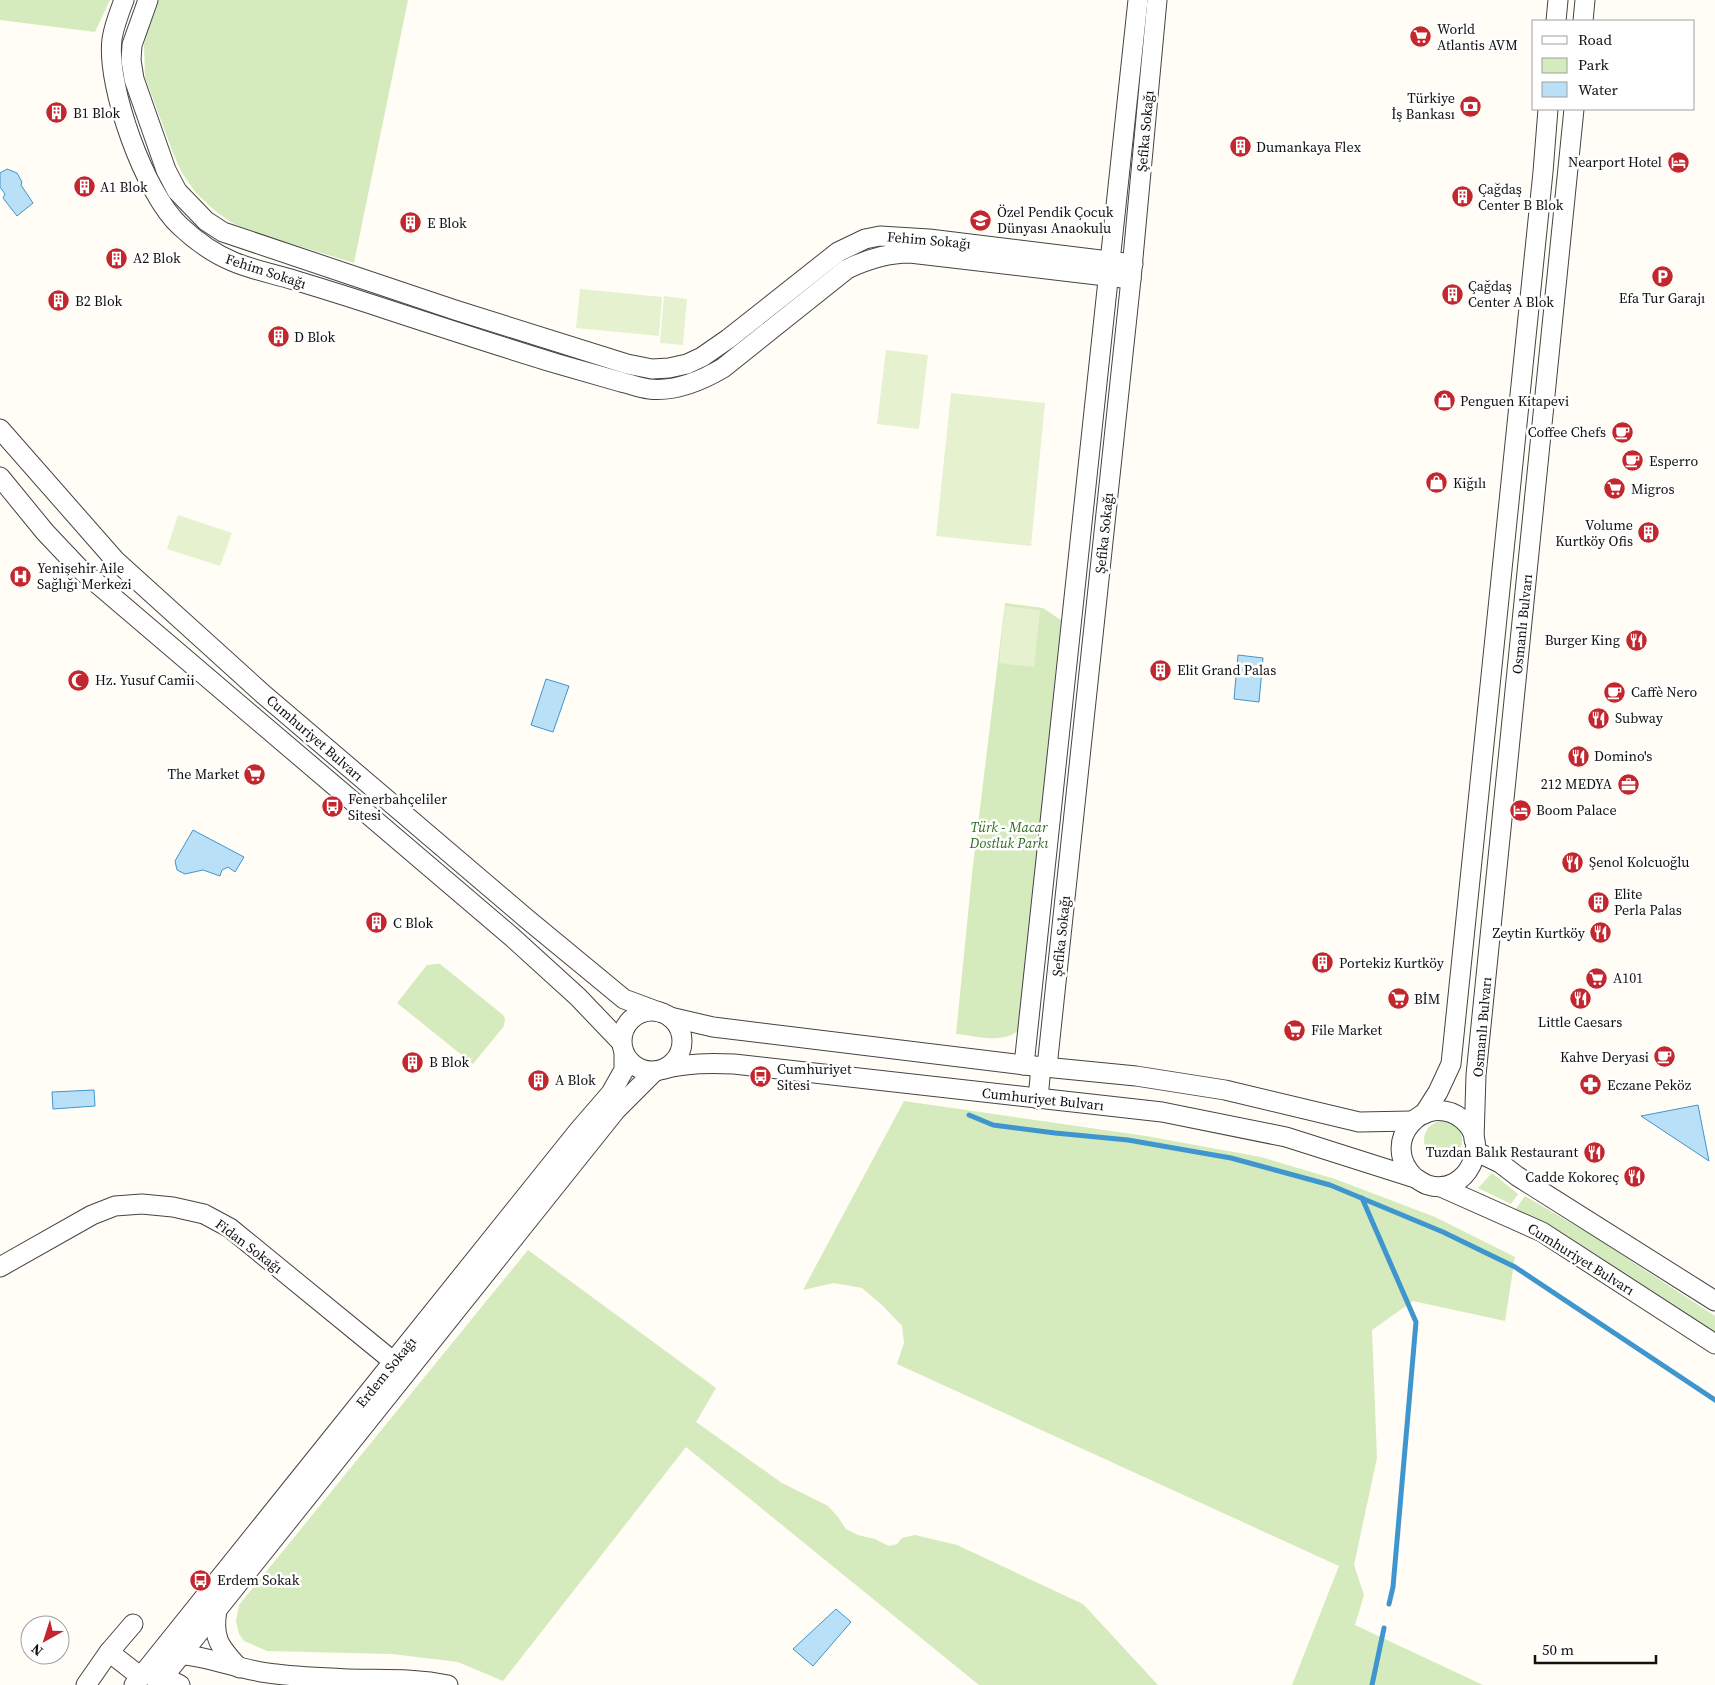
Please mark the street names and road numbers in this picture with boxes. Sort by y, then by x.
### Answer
street label: Şefika Sokağı [1131,90,1159,172]
street label: Fehim Sokağı [886,226,972,254]
street label: Fehim Sokağı [223,249,309,293]
street label: Şefika Sokağı [1090,491,1118,575]
street label: Osmanlı Bulvarı [1507,573,1537,675]
street label: Cumhuriyet Bulvarı [262,690,368,786]
street label: Şefika Sokağı [1047,894,1075,978]
street label: Osmanlı Bulvarı [1468,976,1496,1078]
street label: Cumhuriyet Bulvarı [981,1083,1105,1115]
street label: Fidan Sokağı [211,1214,287,1278]
street label: Cumhuriyet Bulvarı [1524,1218,1638,1300]
street label: Erdem Sokağı [351,1332,421,1412]

